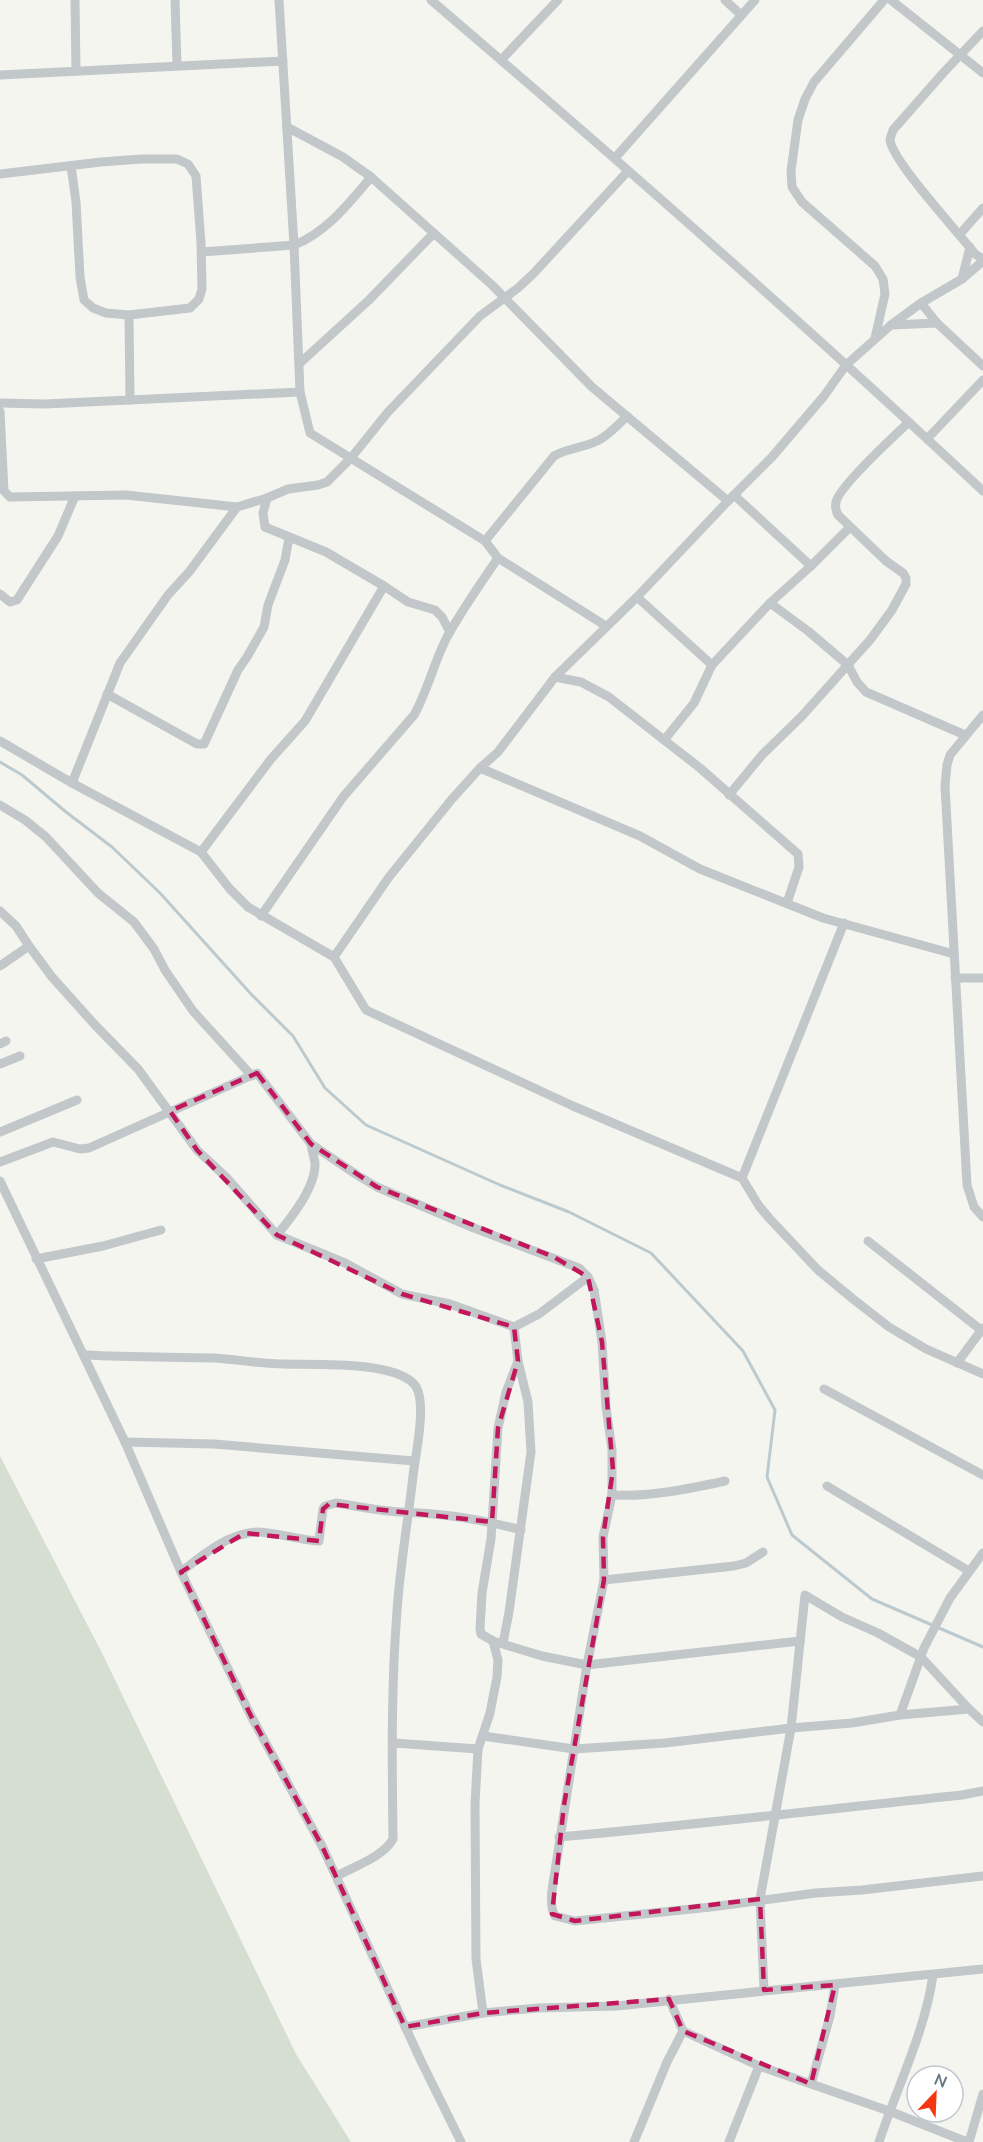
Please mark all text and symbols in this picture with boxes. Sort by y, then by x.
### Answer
north arrow [905,2064,965,2124]
text: N [931,2069,950,2094]

